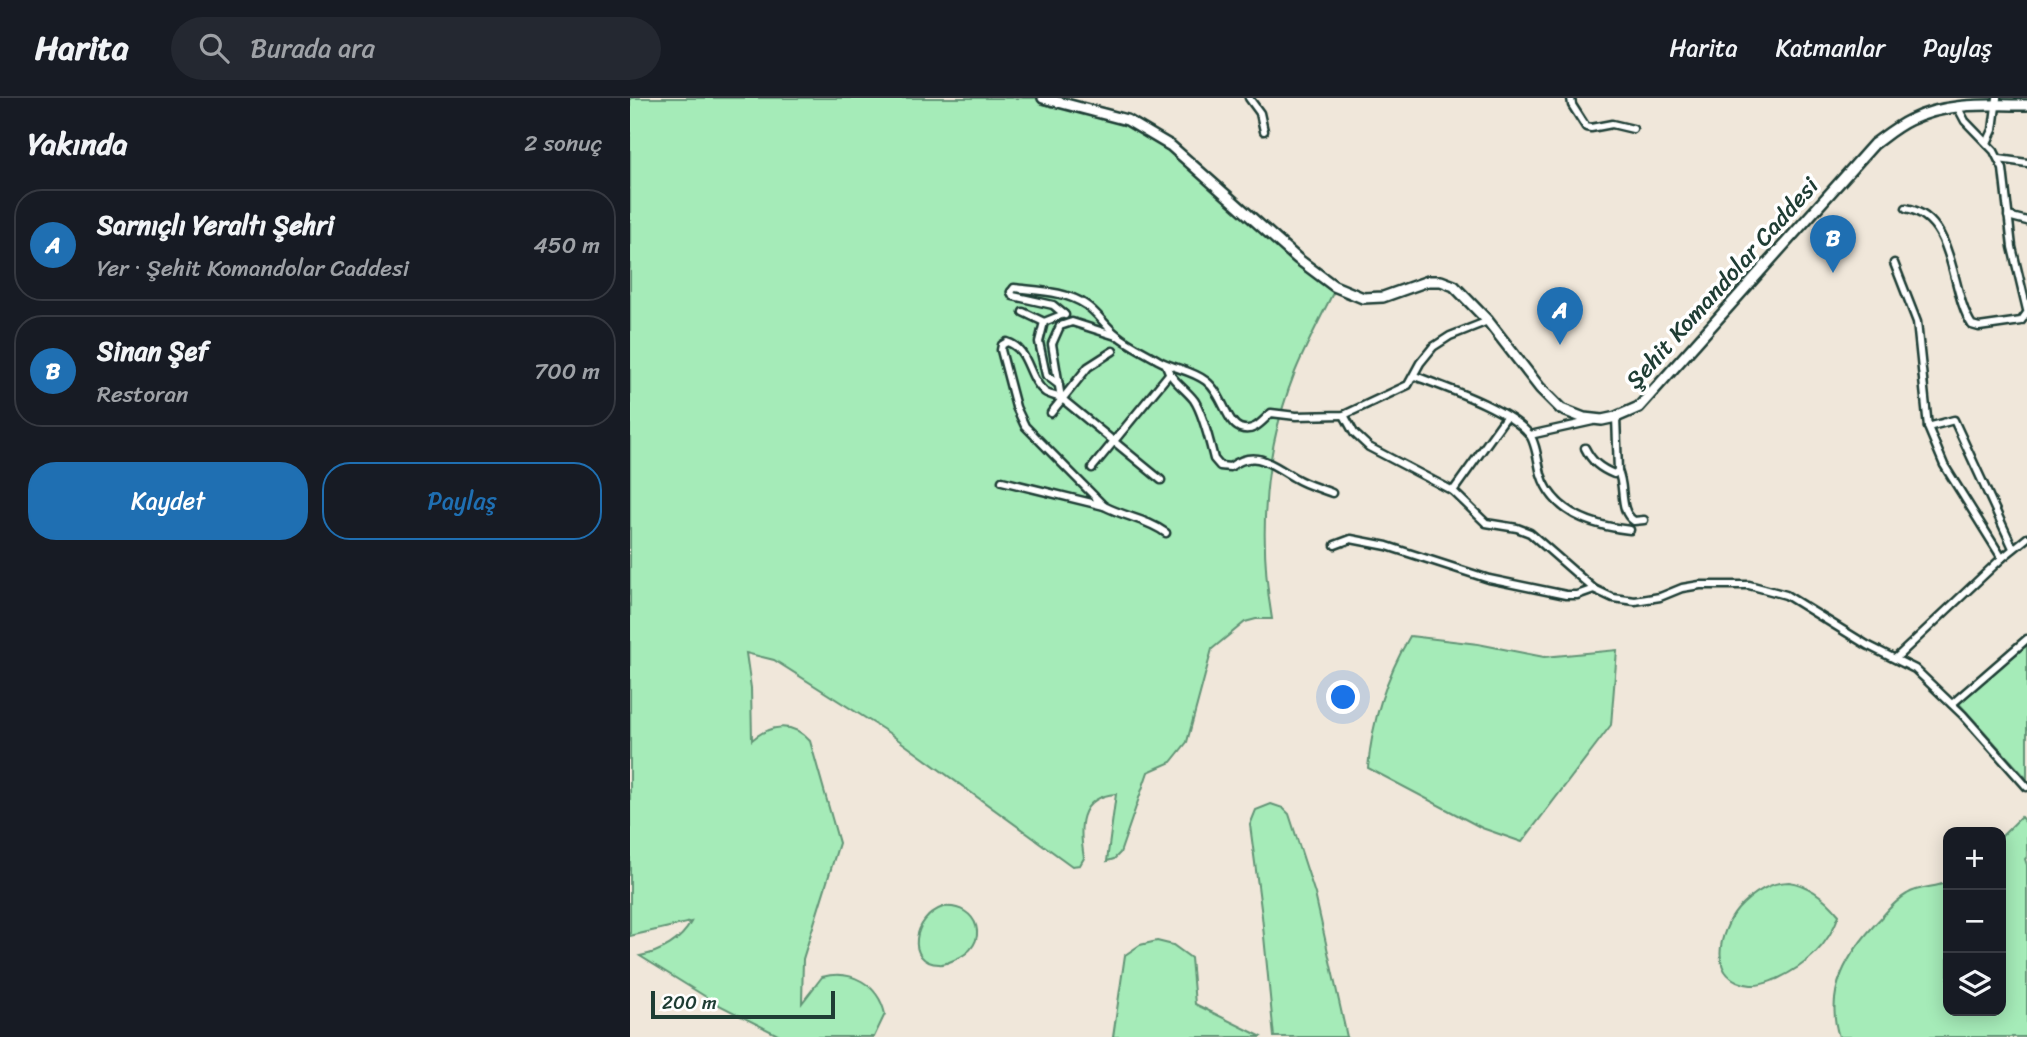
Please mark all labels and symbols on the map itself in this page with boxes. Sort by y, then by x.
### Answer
street label: Şehit Komandolar Caddesi [1615,167,1829,399]
pin: B [1810,215,1856,273]
pin: A [1537,287,1583,345]
your location [1326,680,1360,714]
scale bar [651,988,835,1020]

